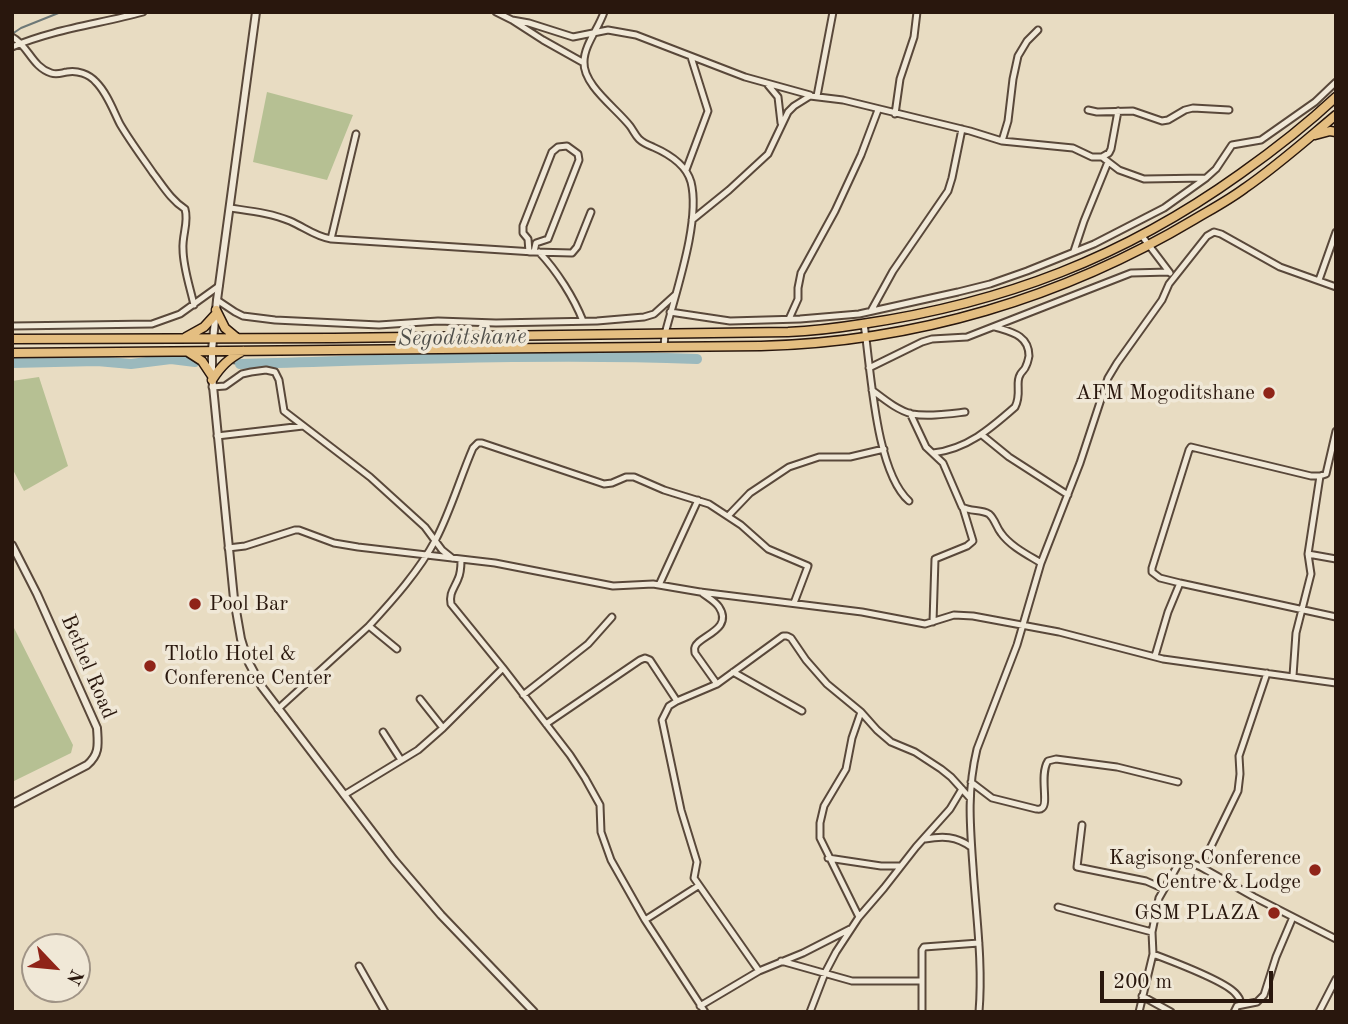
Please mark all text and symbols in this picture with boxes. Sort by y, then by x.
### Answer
water label: Segoditshane [397,323,527,353]
place label: AFM Mogoditshane [1076,380,1255,406]
marker: AFM Mogoditshane [1261,385,1277,401]
place label: Pool Bar [209,591,288,617]
marker: Pool Bar [187,596,203,612]
street label: Bethel Road [55,611,121,723]
place label: Tlotlo Hotel & Conference Center [164,641,331,691]
marker: Tlotlo Hotel & Conference Center [142,658,158,674]
place label: Kagisong Conference Centre & Lodge [1109,845,1301,895]
marker: Kagisong Conference Centre & Lodge [1307,862,1323,878]
place label: GSM PLAZA [1134,900,1260,926]
marker: GSM PLAZA [1266,905,1282,921]
north arrow [21,933,91,1003]
scale bar [1103,958,1276,1002]
text: N [62,966,85,987]
text: 200 m [1113,972,1172,993]

